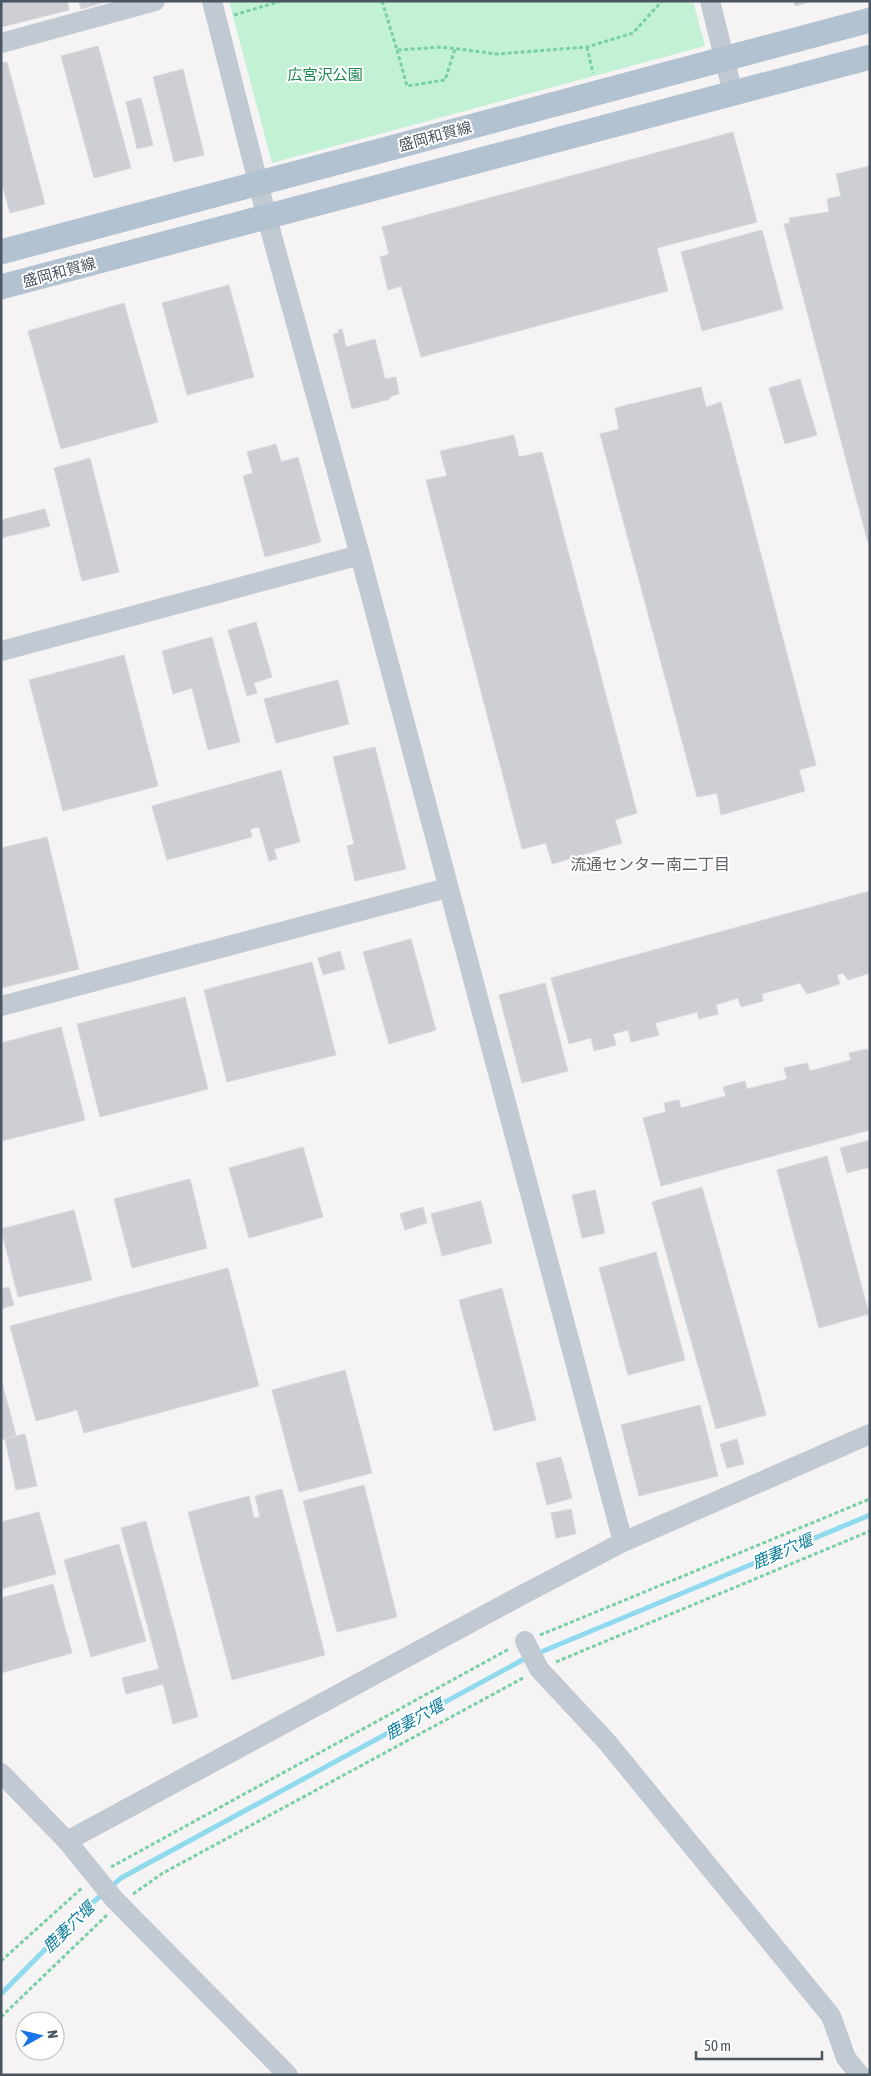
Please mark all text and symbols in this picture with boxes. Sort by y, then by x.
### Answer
park label: 広宮沢公園 [287,66,363,83]
street label: 盛岡和賀線 [397,118,473,154]
street label: 盛岡和賀線 [21,254,97,290]
district label: 流通センター南二丁目 [570,855,730,873]
water label: 鹿妻穴堰 [749,1529,818,1572]
water label: 鹿妻穴堰 [382,1694,449,1742]
water label: 鹿妻穴堰 [39,1896,99,1956]
north arrow [15,2011,65,2061]
scale bar [696,2028,822,2060]
text: N [44,2029,61,2039]
text: 50 m [704,2037,731,2054]

